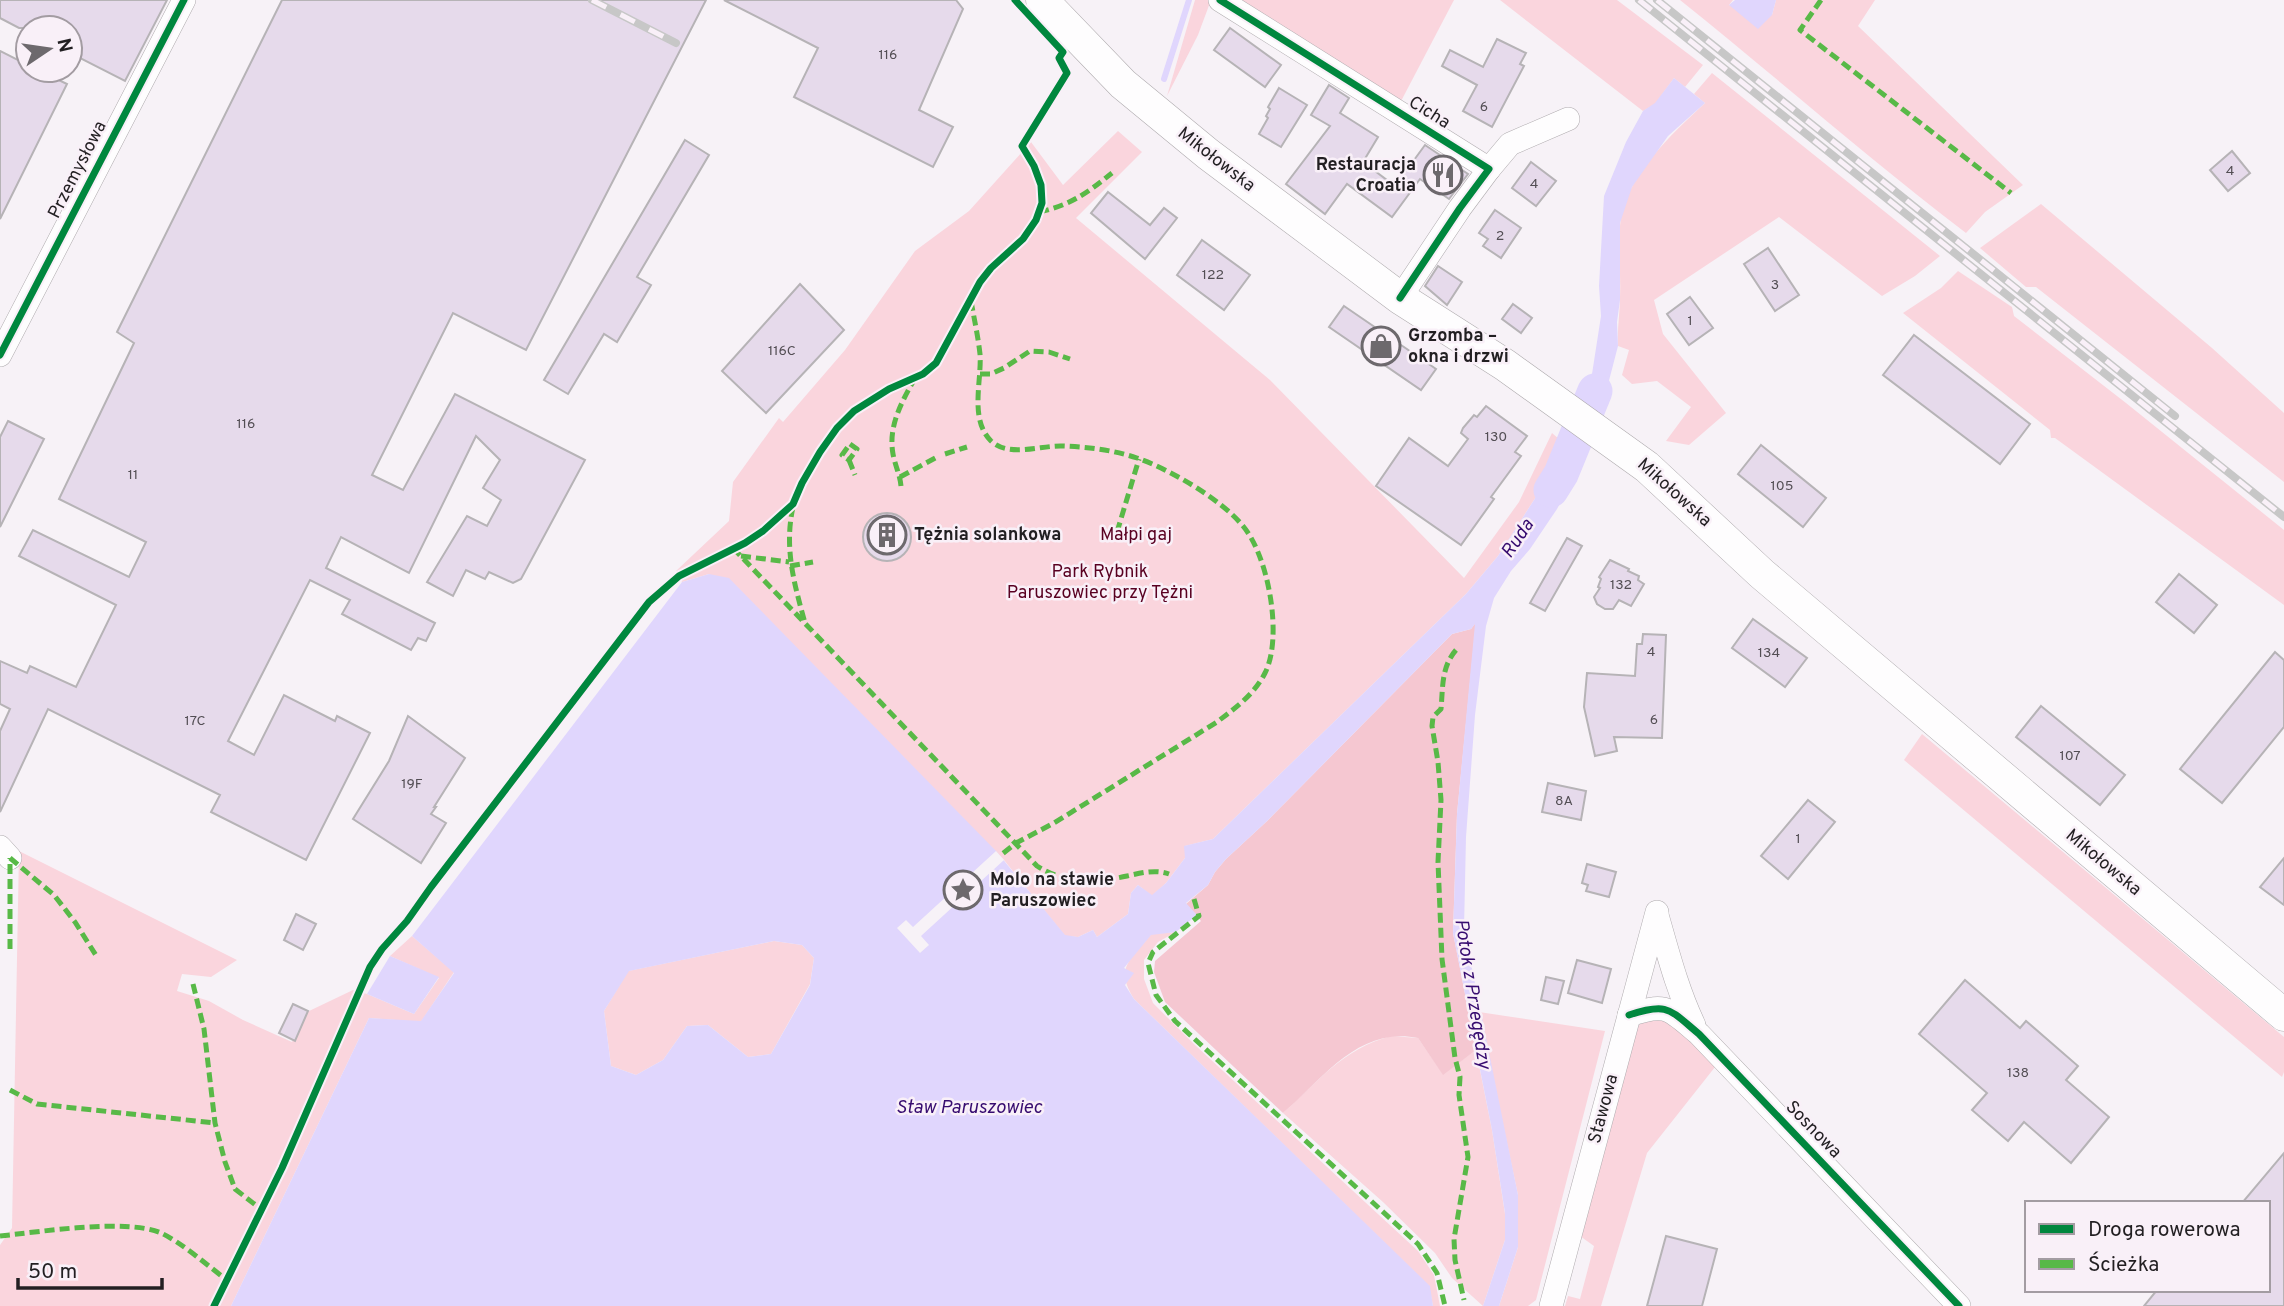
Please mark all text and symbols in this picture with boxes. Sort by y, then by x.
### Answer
north arrow [14,14,84,84]
text: N [50,36,77,55]
house number: 116 [879,47,897,64]
street label: Cicha [1404,91,1454,135]
house number: 6 [1480,99,1488,116]
street label: Przemysłowa [44,117,112,223]
street label: Mikołowska [1172,122,1260,198]
place label: Restauracja Croatia [1316,154,1416,198]
restaurant icon: Restauracja Croatia [1422,154,1464,196]
house number: 4 [2226,163,2234,180]
house number: 4 [1530,176,1538,193]
house number: 2 [1496,228,1504,245]
house number: 122 [1202,267,1224,284]
house number: 3 [1771,277,1779,294]
house number: 1 [1687,313,1693,330]
shop icon: Grzomba – okna i drzwi [1360,325,1402,367]
place label: Grzomba – okna i drzwi [1408,325,1509,369]
house number: 116C [768,343,796,360]
house number: 116 [237,416,255,433]
house number: 130 [1485,429,1507,446]
street label: Mikołowska [1632,454,1716,532]
house number: 11 [128,467,138,484]
house number: 105 [1771,478,1793,495]
building icon: Tężnia solankowa [866,514,908,556]
water label: Ruda [1496,515,1540,563]
place label: Tężnia solankowa [914,524,1061,547]
park label: Małpi gaj [1100,524,1172,547]
park label: Park Rybnik Paruszowiec przy Tężni [1007,561,1193,605]
house number: 132 [1610,577,1632,594]
house number: 4 [1647,644,1655,661]
house number: 134 [1758,645,1780,662]
house number: 6 [1650,712,1658,729]
house number: 17C [185,713,205,730]
house number: 107 [2059,748,2081,765]
house number: 19F [401,776,423,793]
house number: 8A [1555,793,1573,810]
street label: Mikołowska [2060,824,2146,902]
house number: 1 [1795,831,1801,848]
place icon: Molo na stawie Paruszowiec [942,869,984,911]
place label: Molo na stawie Paruszowiec [990,869,1114,913]
water label: Potok z Przegędzy [1448,917,1496,1072]
house number: 138 [2007,1065,2029,1082]
street label: Stawowa [1584,1072,1624,1146]
water label: Staw Paruszowiec [896,1096,1043,1120]
street label: Sosnowa [1780,1096,1846,1164]
legend [2025,1201,2270,1292]
text: Droga rowerowa [2088,1217,2241,1244]
scale bar [18,1246,161,1290]
text: Ścieżka [2088,1251,2159,1279]
text: 50 m [28,1259,77,1286]

